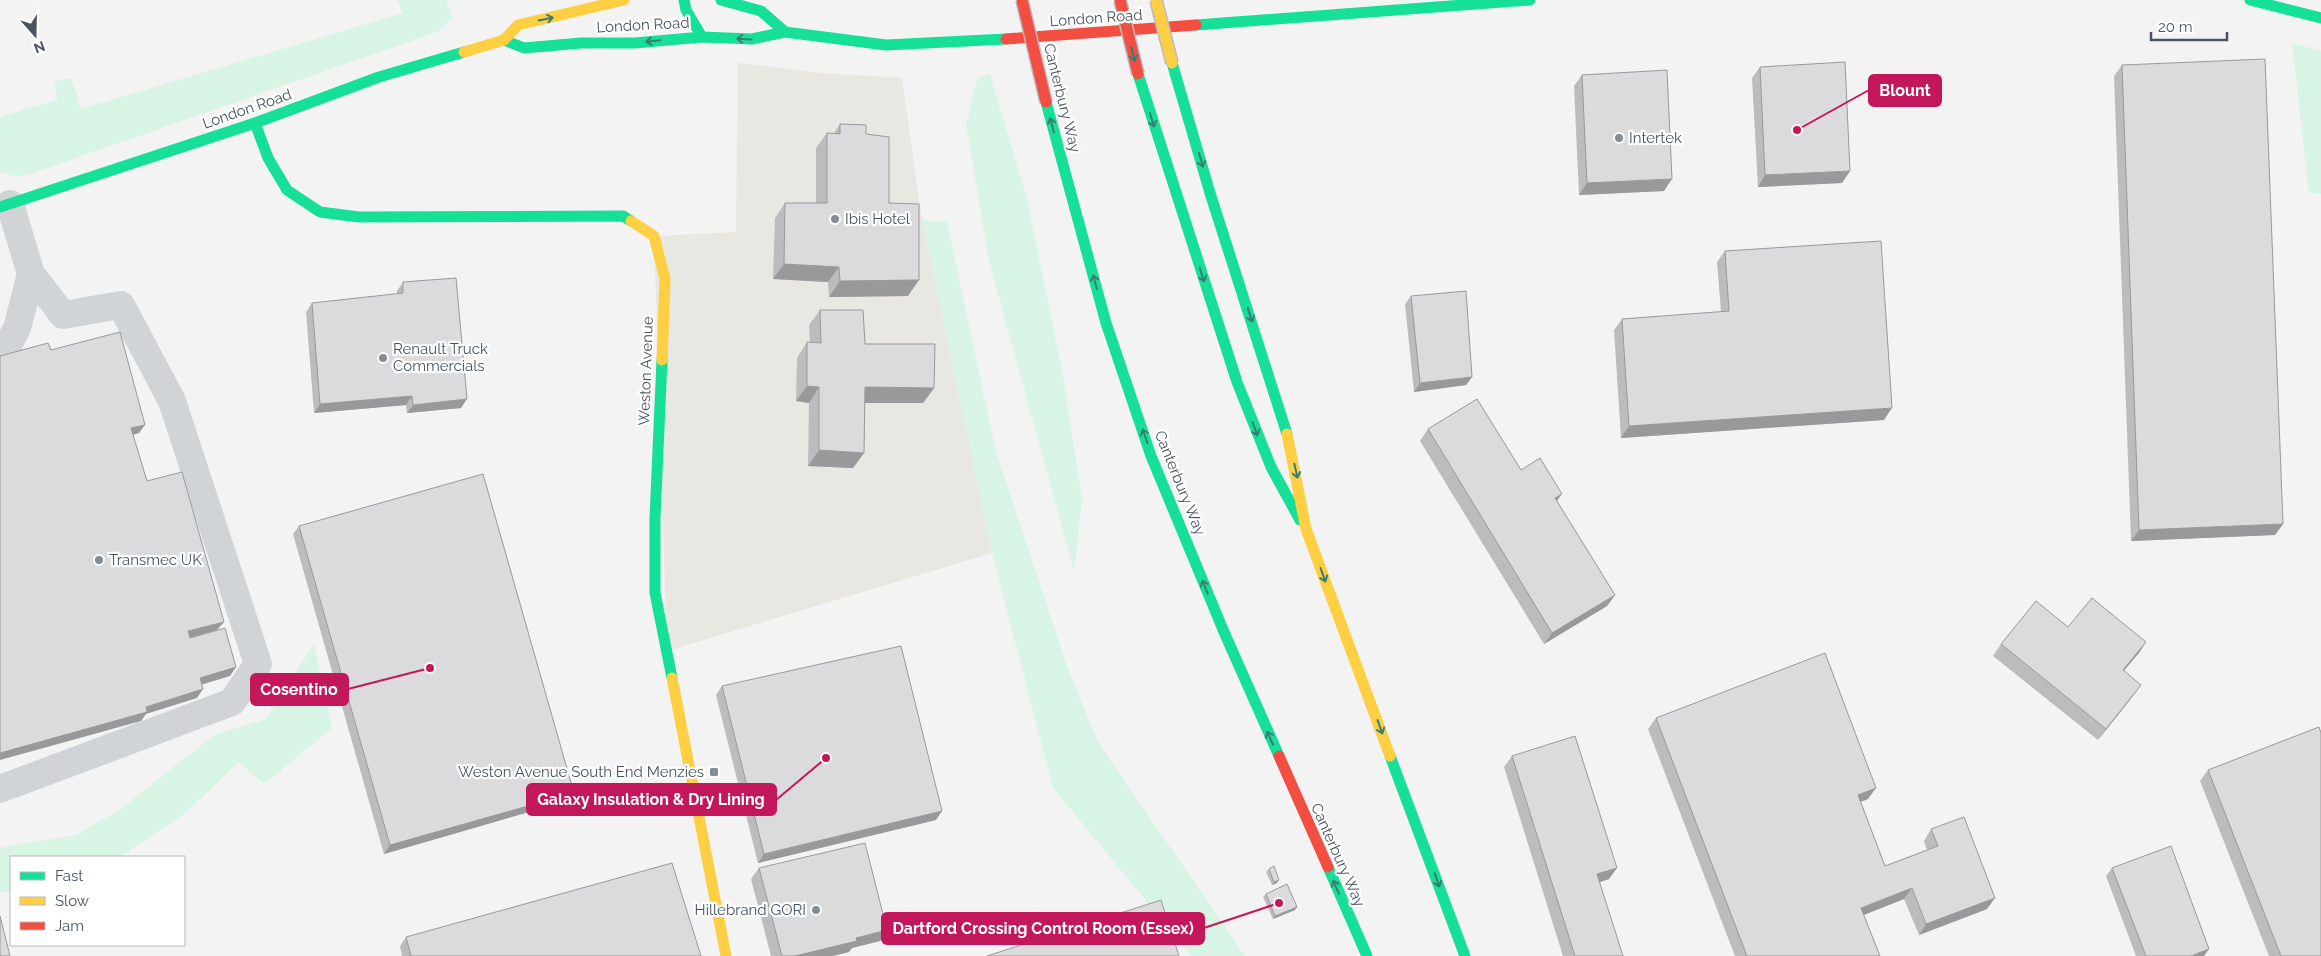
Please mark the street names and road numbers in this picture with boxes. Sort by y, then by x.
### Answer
street label: London Road [1049,6,1143,30]
street label: London Road [596,14,690,36]
street label: Canterbury Way [1040,42,1084,154]
street label: London Road [200,85,294,133]
street label: Weston Avenue [635,316,657,426]
street label: Canterbury Way [1151,428,1209,538]
street label: Canterbury Way [1307,800,1369,910]

